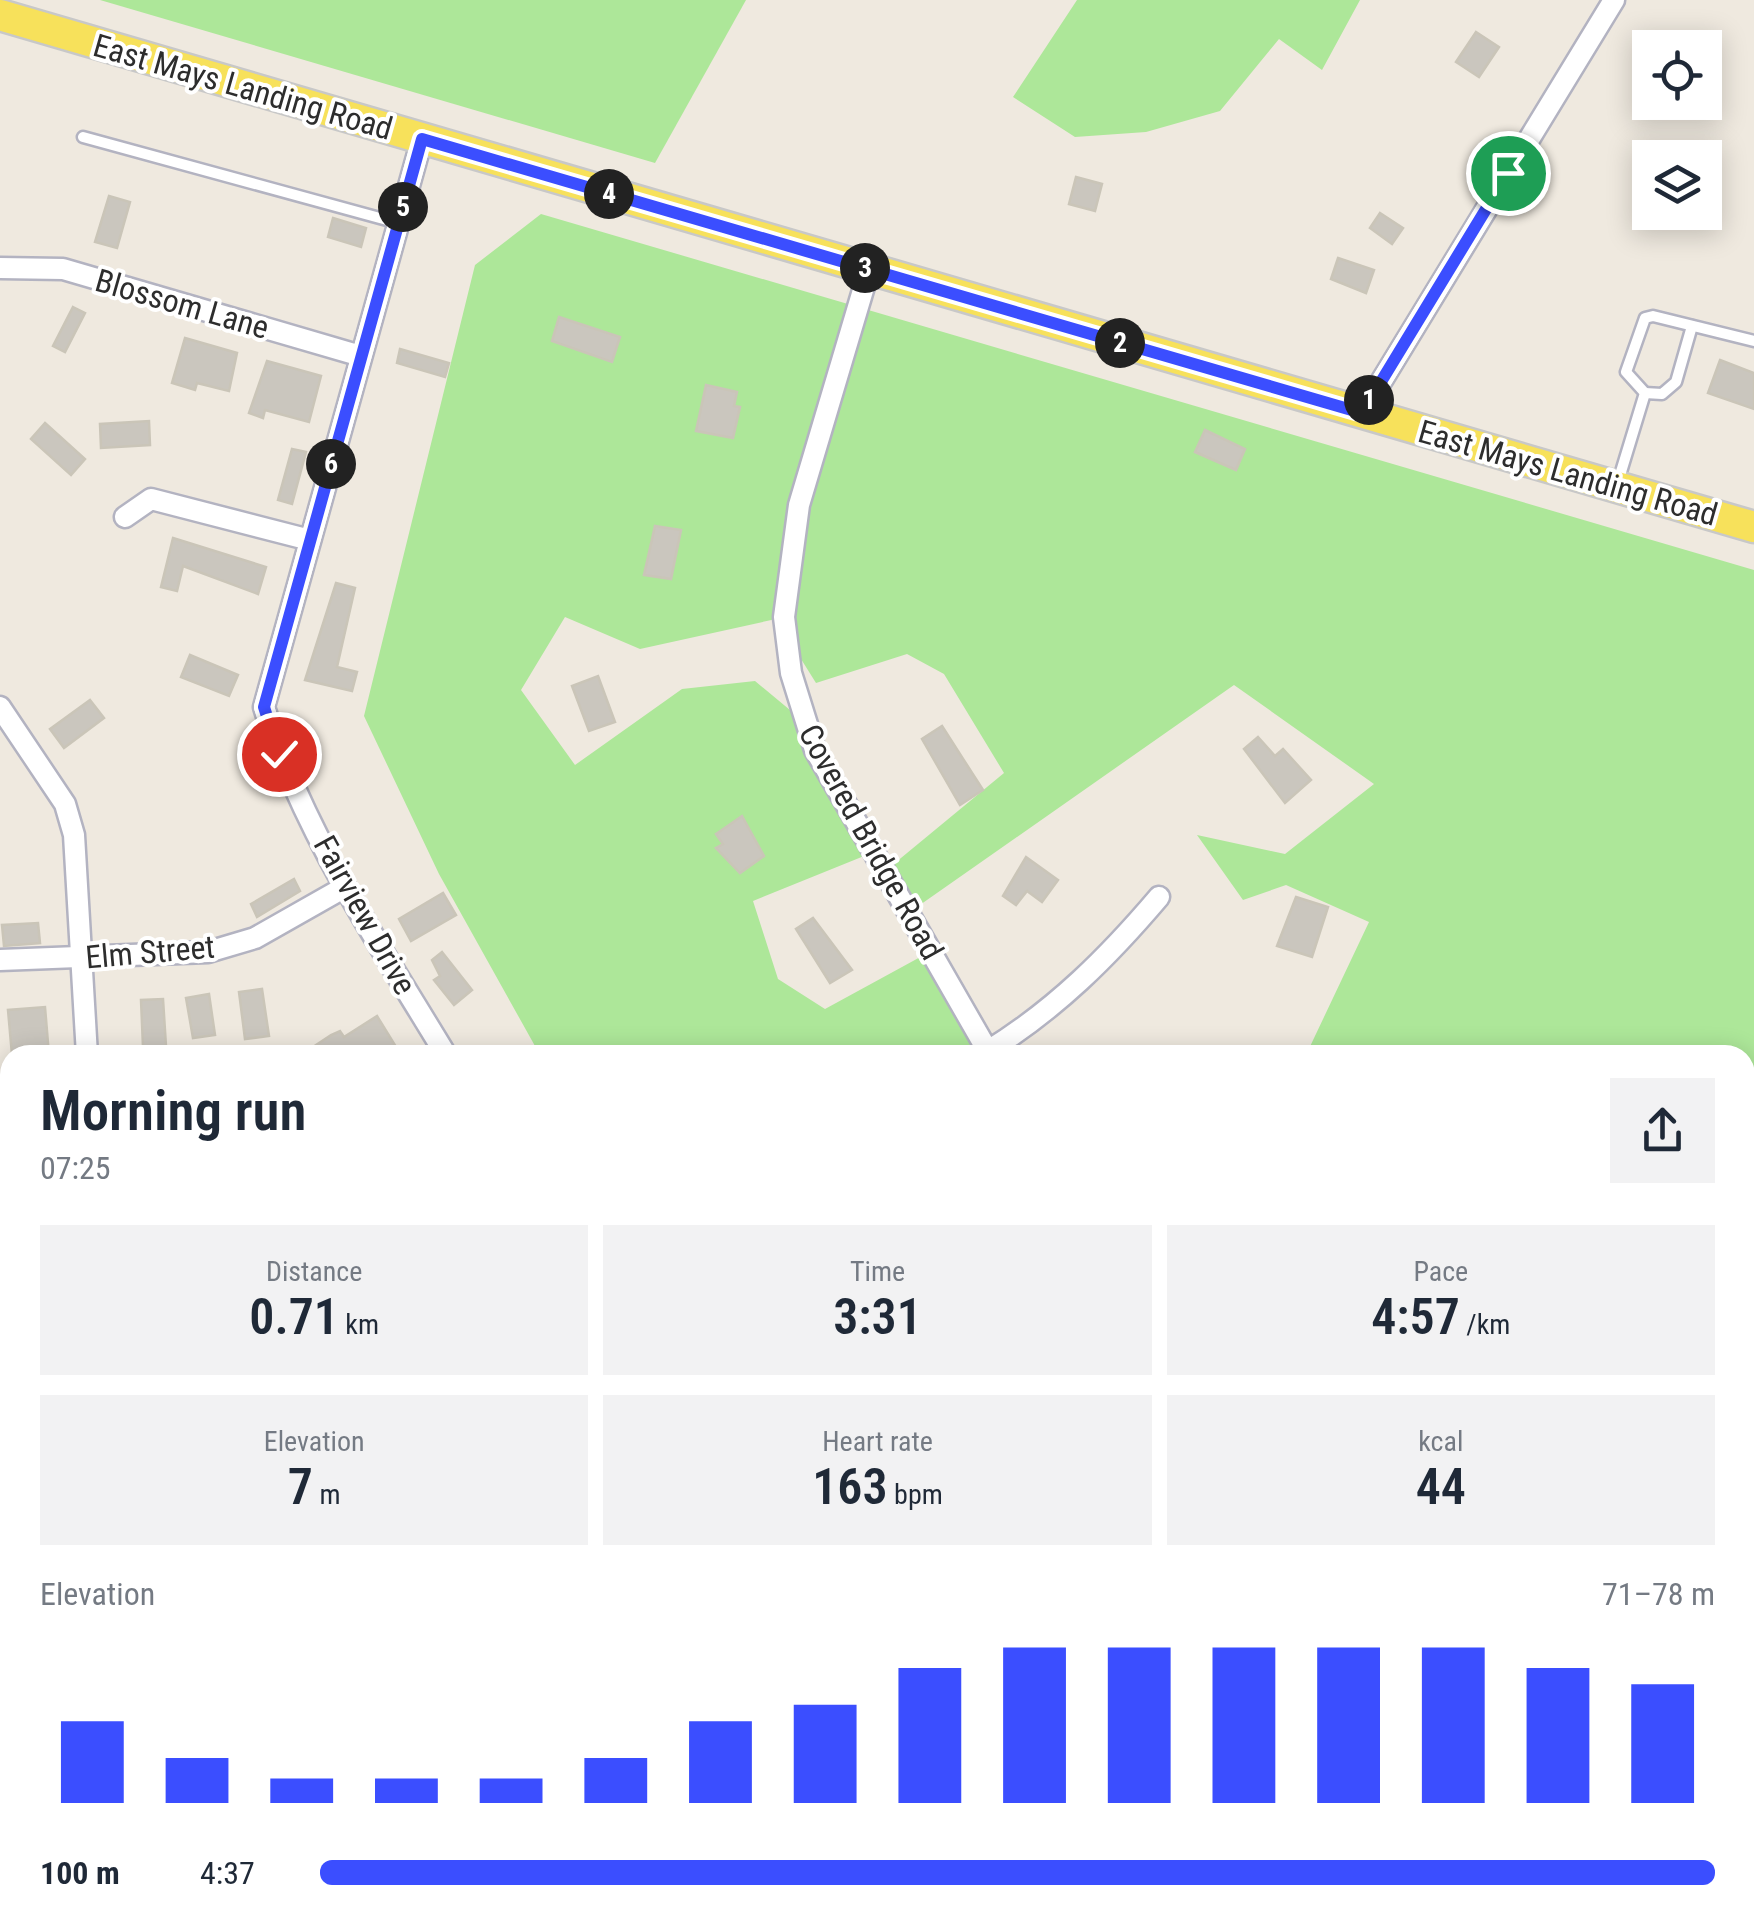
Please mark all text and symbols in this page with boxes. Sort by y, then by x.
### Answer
street label: East Mays Landing Road [89,26,397,148]
map controls [1632,30,1722,230]
button: locate [1632,30,1722,120]
pin [1466,131,1551,216]
button: layers [1632,140,1722,230]
icon: arrive [1481,146,1536,201]
pin: 4 [584,169,634,219]
text: 4 [602,177,616,210]
pin: 5 [378,182,428,232]
text: 5 [396,190,410,223]
pin: 3 [840,243,890,293]
text: 3 [858,251,872,284]
street label: Blossom Lane [91,261,273,347]
pin: 2 [1095,318,1145,368]
text: 2 [1113,326,1127,359]
pin: 1 [1344,375,1394,425]
text: 1 [1362,383,1376,416]
street label: East Mays Landing Road [1414,412,1722,534]
pin: 6 [306,439,356,489]
text: 6 [324,447,338,480]
pin [237,712,322,797]
street label: Covered Bridge Road [791,718,951,966]
icon: check [252,727,307,782]
street label: Fairview Drive [306,829,424,1001]
street label: Elm Street [84,927,216,977]
button: share [1610,1078,1715,1183]
text: Morning run [40,1079,306,1143]
text: 07:25 [40,1149,111,1187]
text: Distance [266,1255,362,1288]
text: Time [850,1255,905,1288]
text: Pace [1413,1255,1468,1288]
text: 0.71 [249,1288,339,1346]
text: 3:31 [833,1288,922,1346]
text: 4:57 [1371,1288,1460,1346]
text: km [339,1308,379,1341]
text: /km [1460,1308,1510,1341]
text: Elevation [264,1425,365,1458]
text: Heart rate [822,1425,933,1458]
text: kcal [1418,1425,1463,1458]
text: 7 [288,1458,313,1516]
text: 163 [812,1458,888,1516]
text: 44 [1416,1458,1466,1516]
text: m [313,1478,341,1511]
text: bpm [888,1478,943,1511]
text: Elevation [40,1575,155,1613]
text: 71–78 m [1602,1575,1715,1613]
text: 100 m [40,1854,120,1892]
text: 4:37 [200,1854,255,1892]

